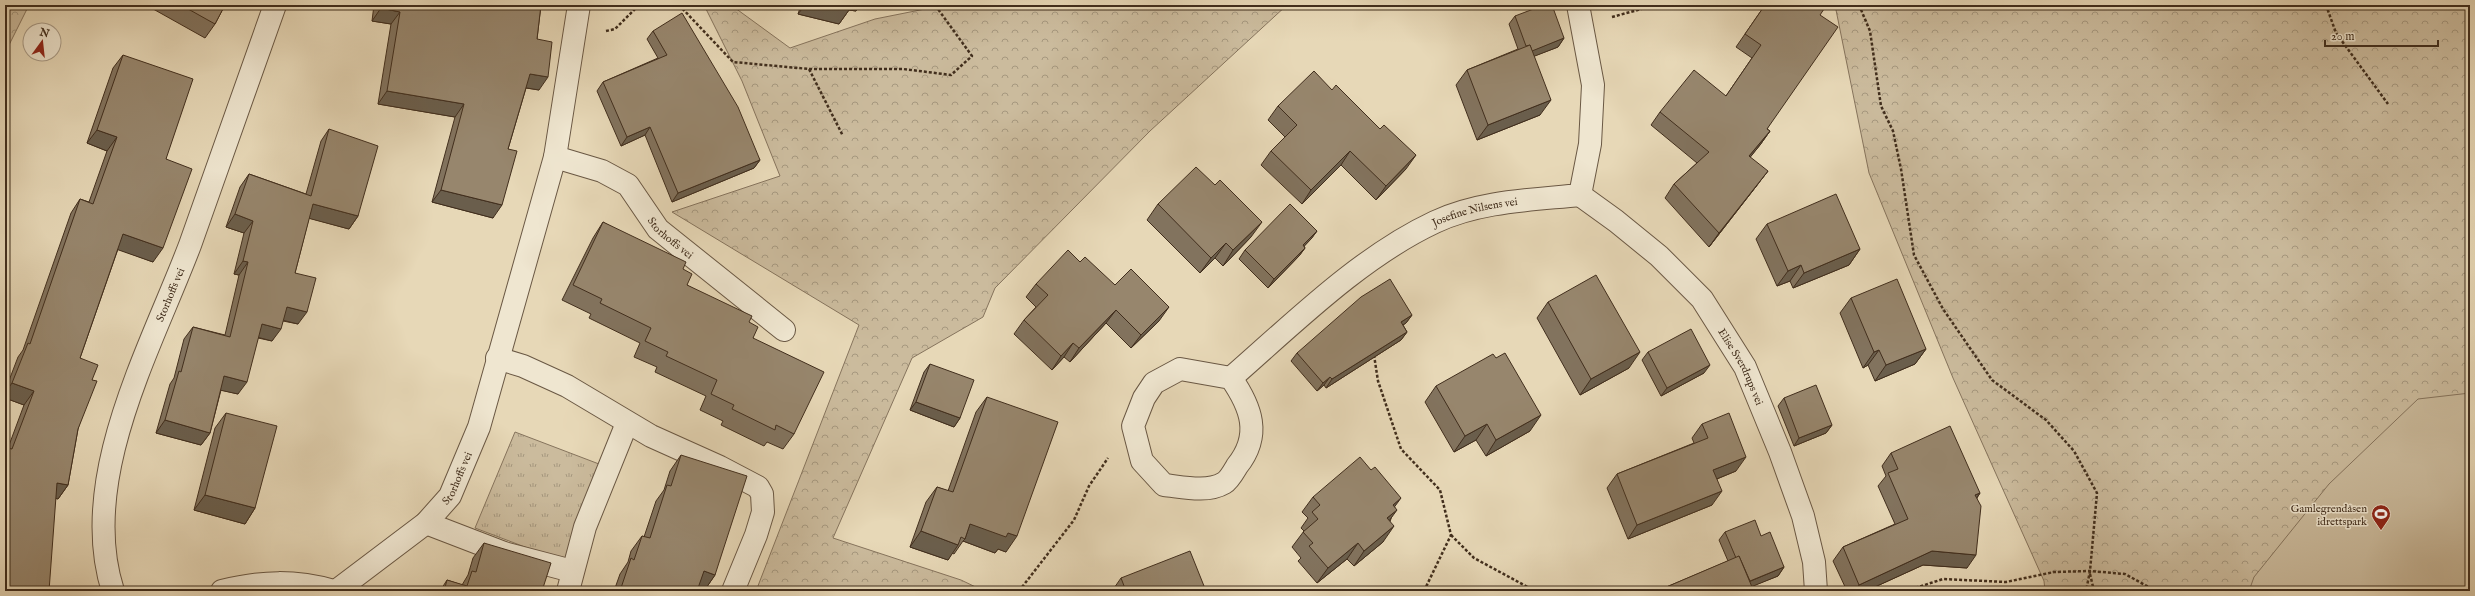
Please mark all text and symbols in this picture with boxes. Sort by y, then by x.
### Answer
north arrow [22,22,62,62]
scale bar [2325,22,2438,48]
text: N [37,25,51,41]
text: 20 m [2331,29,2354,44]
street label: Josefine Nilsens vei [1428,195,1518,231]
street label: Storhoffs vei [644,215,696,263]
street label: Storhoffs vei [153,266,188,324]
street label: Elise Sverdrups vei [1714,326,1766,408]
street label: Storhoffs vei [439,450,476,508]
place label: Gamlegrendåsen idrettspark [2291,502,2367,529]
sports icon: Gamlegrendåsen idrettspark [2370,503,2392,531]

